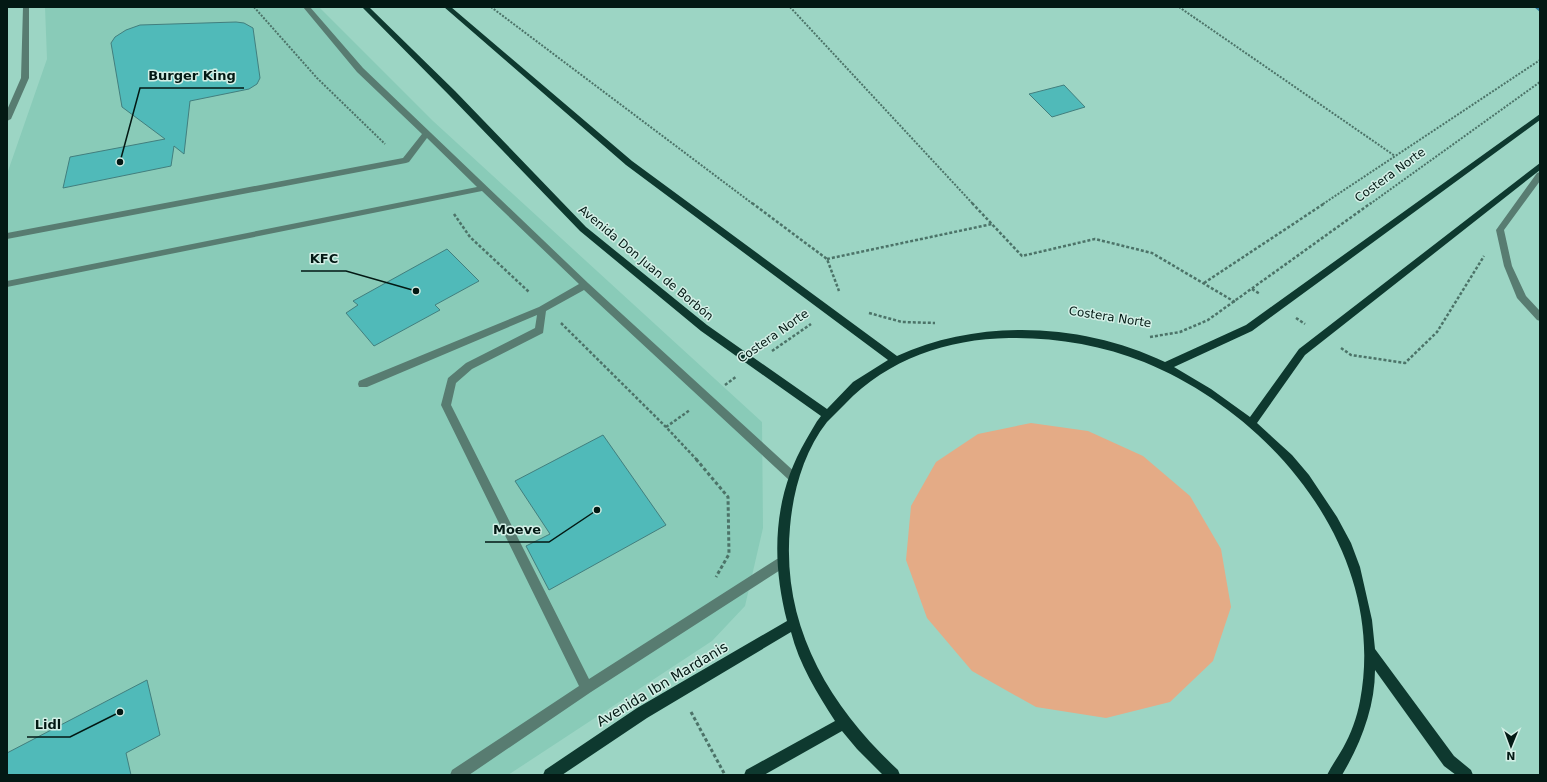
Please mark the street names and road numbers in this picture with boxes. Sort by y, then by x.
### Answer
street label: Costera Norte [1352,145,1428,205]
street label: Avenida Don Juan de Borbón [576,203,716,323]
street label: Costera Norte [1068,304,1152,330]
street label: Costera Norte [735,306,811,366]
street label: Avenida Ibn Mardanis [593,638,731,730]

